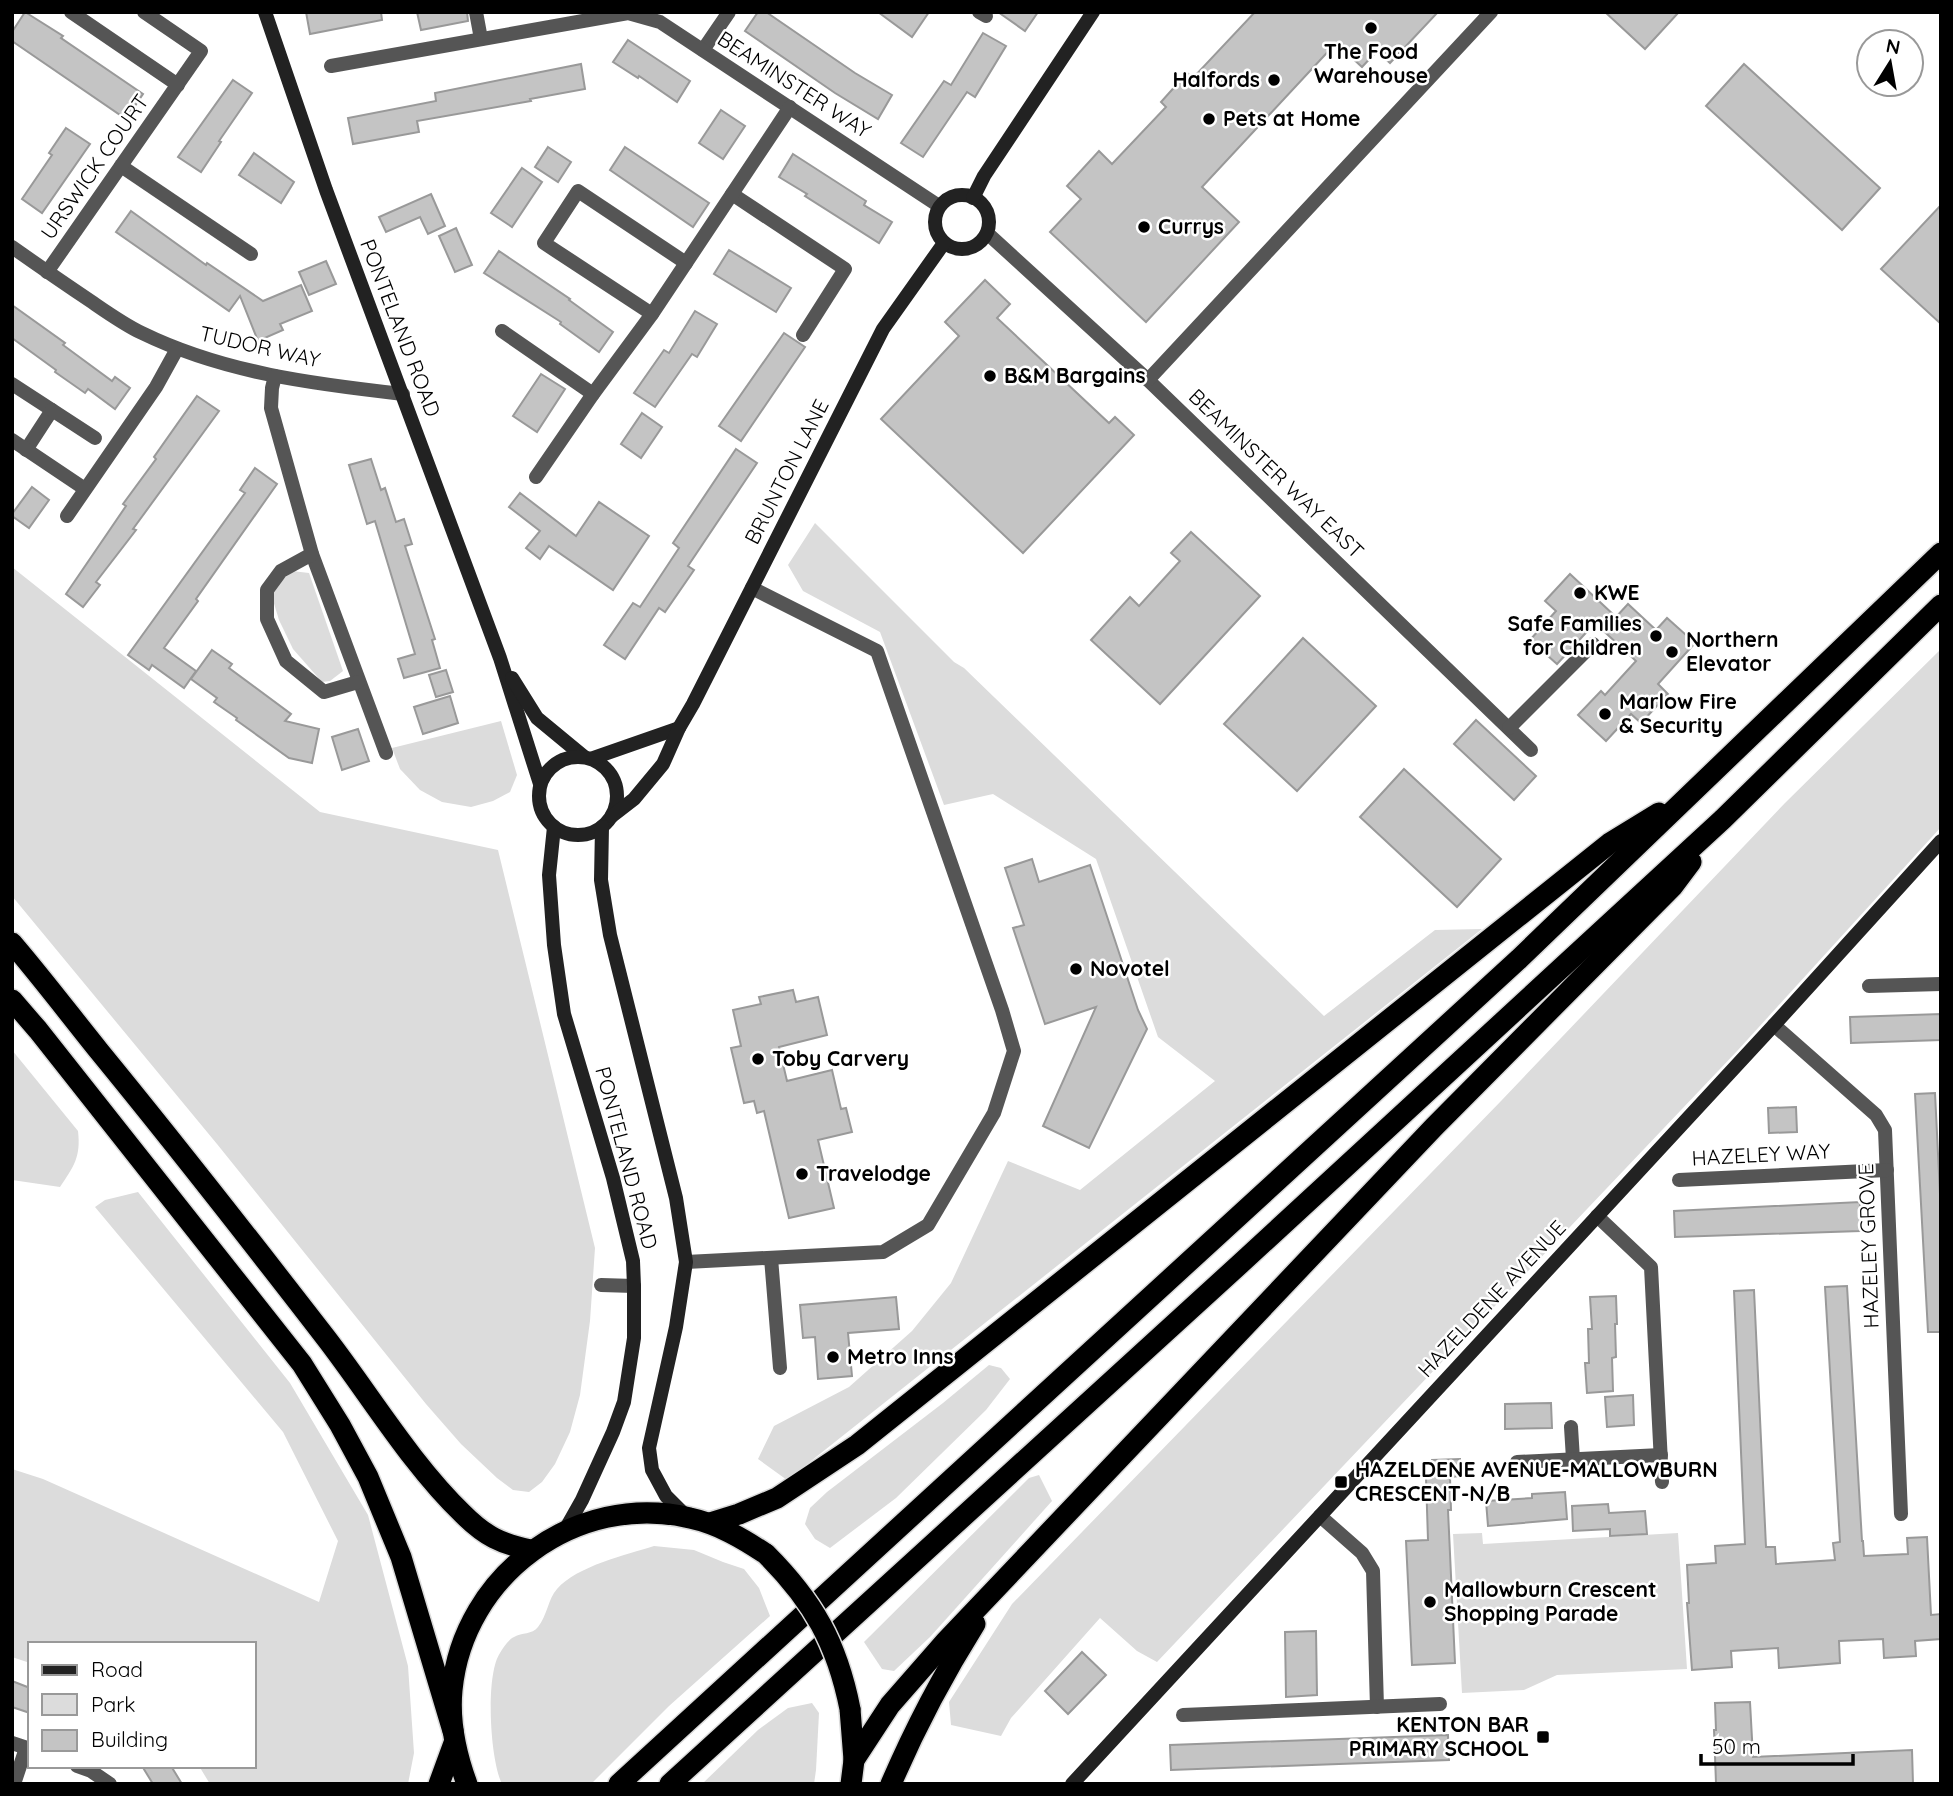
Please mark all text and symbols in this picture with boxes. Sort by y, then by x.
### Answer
marker: The Food Warehouse [1363,20,1379,36]
street label: BEAMINSTER WAY [713,25,876,144]
north arrow [1855,28,1925,98]
text: N [1884,33,1902,59]
place label: The Food Warehouse [1314,38,1428,88]
place label: Halfords [1172,66,1260,92]
marker: Halfords [1266,72,1282,88]
street label: URSWICK COURT [34,89,154,244]
place label: Pets at Home [1223,105,1360,131]
marker: Pets at Home [1201,111,1217,127]
place label: Currys [1158,213,1224,239]
marker: Currys [1136,219,1152,235]
street label: PONTELAND ROAD [355,235,447,420]
street label: TUDOR WAY [197,320,323,373]
place label: B&M Bargains [1004,362,1146,388]
marker: B&M Bargains [982,368,998,384]
street label: BEAMINSTER WAY EAST [1184,383,1370,564]
street label: BRUNTON LANE [738,395,834,548]
place label: KWE [1594,579,1639,605]
marker: KWE [1572,585,1588,601]
place label: Safe Families for Children [1507,610,1642,660]
place label: Northern Elevator [1686,626,1779,676]
marker: Safe Families for Children [1648,628,1664,644]
marker: Northern Elevator [1664,644,1680,660]
place label: Marlow Fire & Security [1619,688,1737,738]
marker: Marlow Fire & Security [1597,706,1613,722]
place label: Novotel [1090,955,1170,981]
marker: Novotel [1068,961,1084,977]
place label: Toby Carvery [772,1045,909,1071]
marker: Toby Carvery [750,1051,766,1067]
street label: PONTELAND ROAD [590,1064,664,1252]
street label: HAZELEY WAY [1691,1137,1831,1171]
place label: Travelodge [816,1160,931,1186]
street label: HAZELEY GROVE [1852,1163,1884,1329]
marker: Travelodge [794,1166,810,1182]
street label: HAZELDENE AVENUE [1412,1214,1571,1382]
place label: Metro Inns [847,1343,954,1369]
marker: Metro Inns [825,1349,841,1365]
place label: HAZELDENE AVENUE-MALLOWBURN CRESCENT-N/B [1355,1456,1718,1506]
marker: HAZELDENE AVENUE-MALLOWBURN CRESCENT-N/B [1333,1474,1349,1490]
place label: Mallowburn Crescent Shopping Parade [1444,1576,1657,1626]
marker: Mallowburn Crescent Shopping Parade [1422,1594,1438,1610]
legend [28,1642,256,1768]
text: Road [91,1656,143,1682]
text: Park [91,1691,135,1717]
place label: KENTON BAR PRIMARY SCHOOL [1349,1711,1529,1761]
scale bar [1701,1722,1853,1766]
text: Building [91,1726,168,1752]
marker: KENTON BAR PRIMARY SCHOOL [1535,1729,1551,1745]
text: 50 m [1712,1733,1761,1759]

